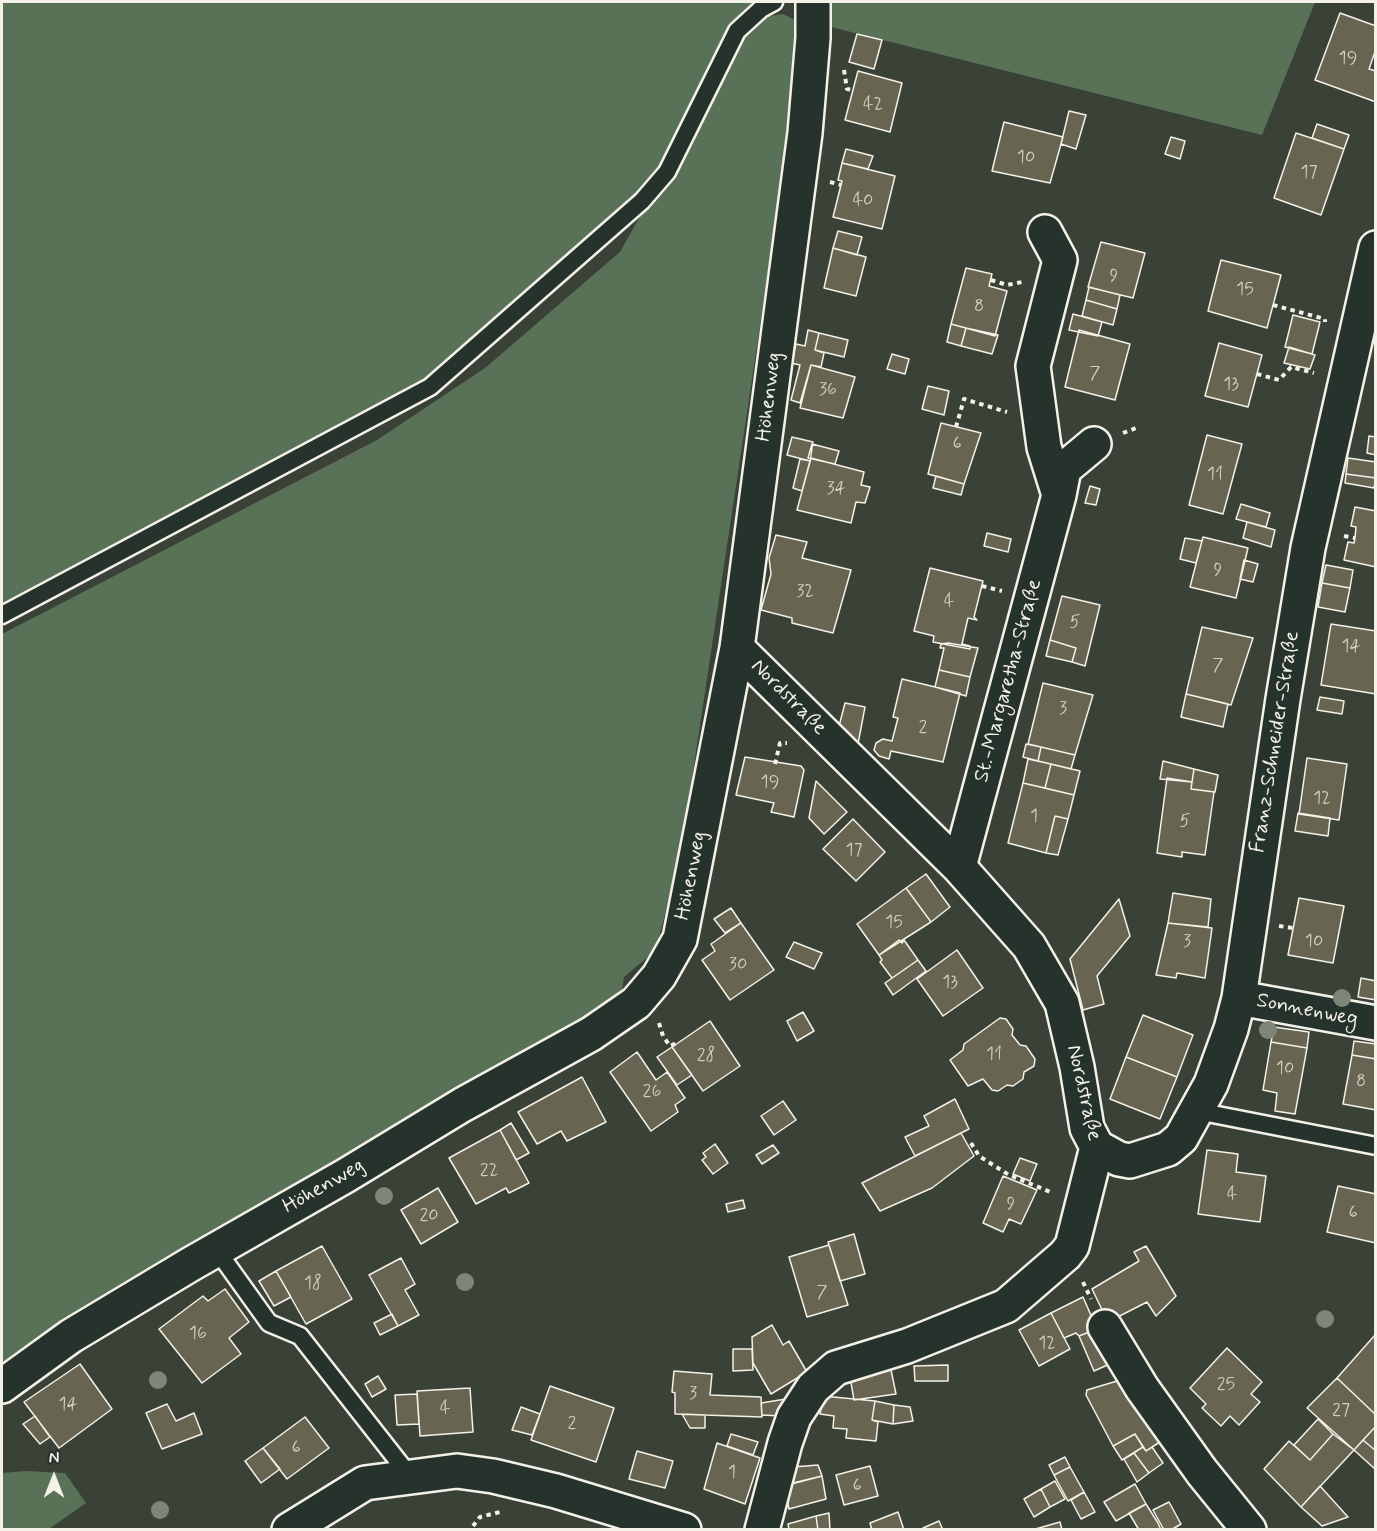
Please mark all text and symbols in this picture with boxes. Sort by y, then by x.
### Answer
house number: 19 [1339,48,1357,70]
house number: 42 [863,94,883,116]
house number: 10 [1017,147,1035,169]
house number: 17 [1300,162,1318,184]
house number: 40 [853,190,873,212]
house number: 9 [1110,266,1118,288]
house number: 15 [1236,279,1254,301]
house number: 8 [974,296,984,318]
street label: Höhenweg [752,351,788,443]
house number: 7 [1090,363,1100,385]
house number: 13 [1223,374,1239,396]
house number: 36 [819,379,837,401]
house number: 6 [952,433,962,455]
house number: 11 [1207,464,1223,486]
house number: 34 [826,478,846,500]
house number: 9 [1214,560,1222,582]
street label: St.-Margaretha-Straße [970,577,1048,785]
house number: 32 [796,581,814,603]
house number: 4 [944,591,954,613]
house number: 5 [1070,612,1080,634]
street label: Franz-Schneider-Straße [1246,629,1306,855]
house number: 14 [1342,636,1360,658]
street label: Nordstraße [745,655,831,741]
house number: 7 [1213,655,1223,677]
house number: 3 [1059,698,1067,720]
house number: 2 [919,717,927,739]
house number: 19 [761,772,779,794]
house number: 12 [1313,788,1331,810]
house number: 1 [1030,806,1038,828]
house number: 5 [1180,811,1190,833]
street label: Höhenweg [671,829,713,923]
house number: 17 [845,840,863,862]
house number: 15 [885,912,903,934]
house number: 3 [1183,931,1191,953]
house number: 10 [1305,931,1323,953]
house number: 30 [729,954,747,976]
house number: 13 [942,972,958,994]
street label: Sonnenweg [1254,989,1360,1033]
street label: Nordstraße [1060,1043,1106,1143]
house number: 11 [986,1044,1002,1066]
house number: 28 [697,1045,715,1067]
house number: 10 [1276,1058,1294,1080]
house number: 8 [1356,1071,1366,1093]
house number: 26 [643,1081,661,1103]
street label: Höhenweg [279,1154,369,1220]
house number: 22 [480,1160,498,1182]
house number: 4 [1227,1184,1237,1206]
house number: 9 [1007,1194,1015,1216]
house number: 6 [1348,1202,1358,1224]
house number: 20 [419,1205,439,1227]
house number: 18 [304,1273,322,1295]
house number: 7 [817,1282,827,1304]
house number: 16 [189,1323,207,1345]
house number: 12 [1038,1333,1056,1355]
house number: 25 [1217,1374,1235,1396]
house number: 3 [689,1383,697,1405]
house number: 14 [59,1394,77,1416]
house number: 4 [440,1398,450,1420]
house number: 27 [1332,1400,1350,1422]
house number: 2 [568,1413,576,1435]
house number: 6 [291,1437,301,1459]
north arrow [24,1447,84,1507]
text: N [49,1448,59,1469]
house number: 1 [728,1462,736,1484]
house number: 6 [852,1475,862,1497]

